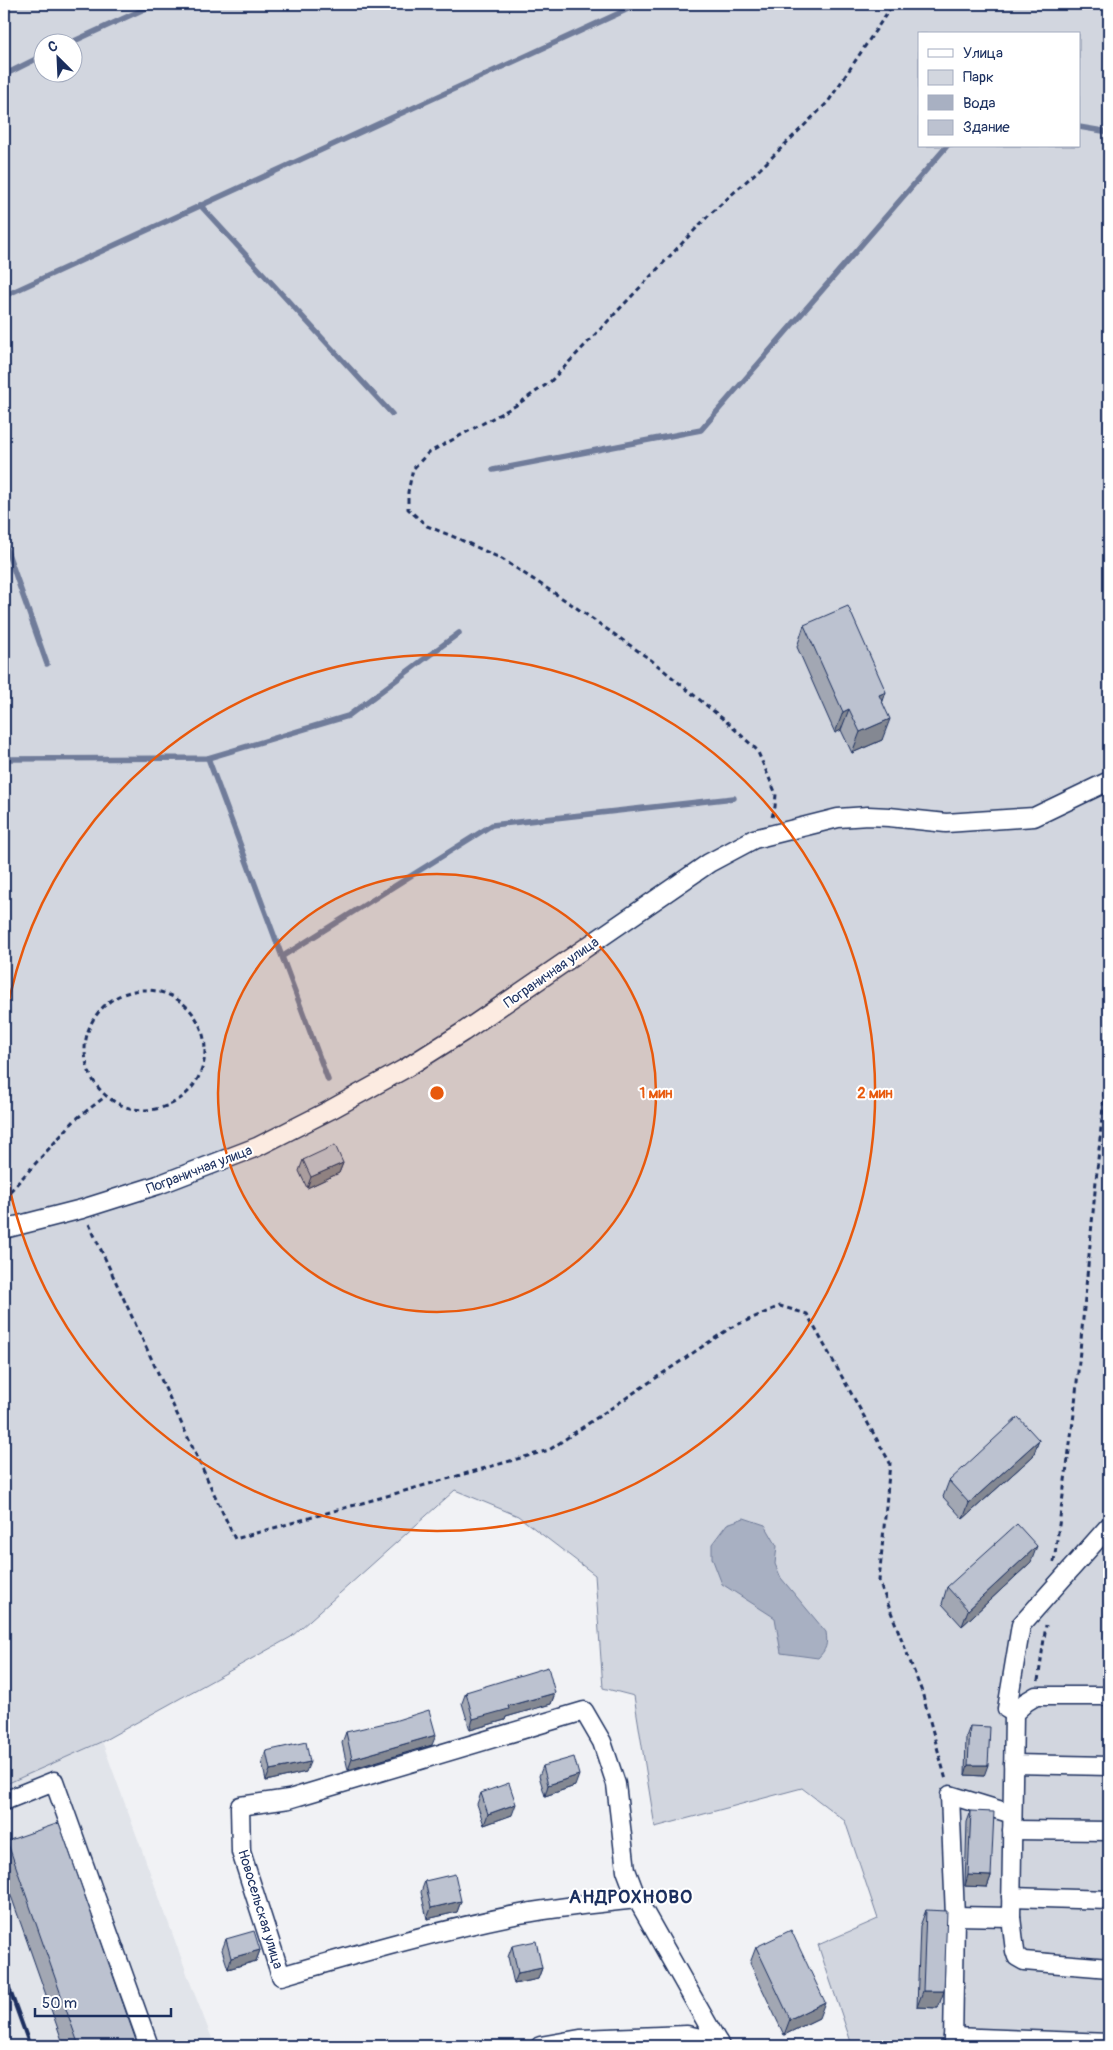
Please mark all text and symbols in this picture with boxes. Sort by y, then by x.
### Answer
north arrow [32,32,82,82]
legend [918,32,1080,148]
text: С [46,37,61,56]
text: Улица [963,44,1003,63]
text: Парк [963,68,994,87]
text: Вода [963,94,996,113]
text: Здание [963,118,1010,137]
street label: Пограничная улица [501,933,602,1012]
centre of rings [428,1084,446,1102]
text: 1 мин [639,1084,673,1103]
text: 2 мин [857,1084,893,1103]
street label: Пограничная улица [144,1141,255,1197]
street label: Новосельская улица [234,1847,287,1971]
district label: АНДРОХНОВО [569,1885,693,1909]
scale bar [35,1985,171,2017]
text: 50 m [42,1994,77,2013]

